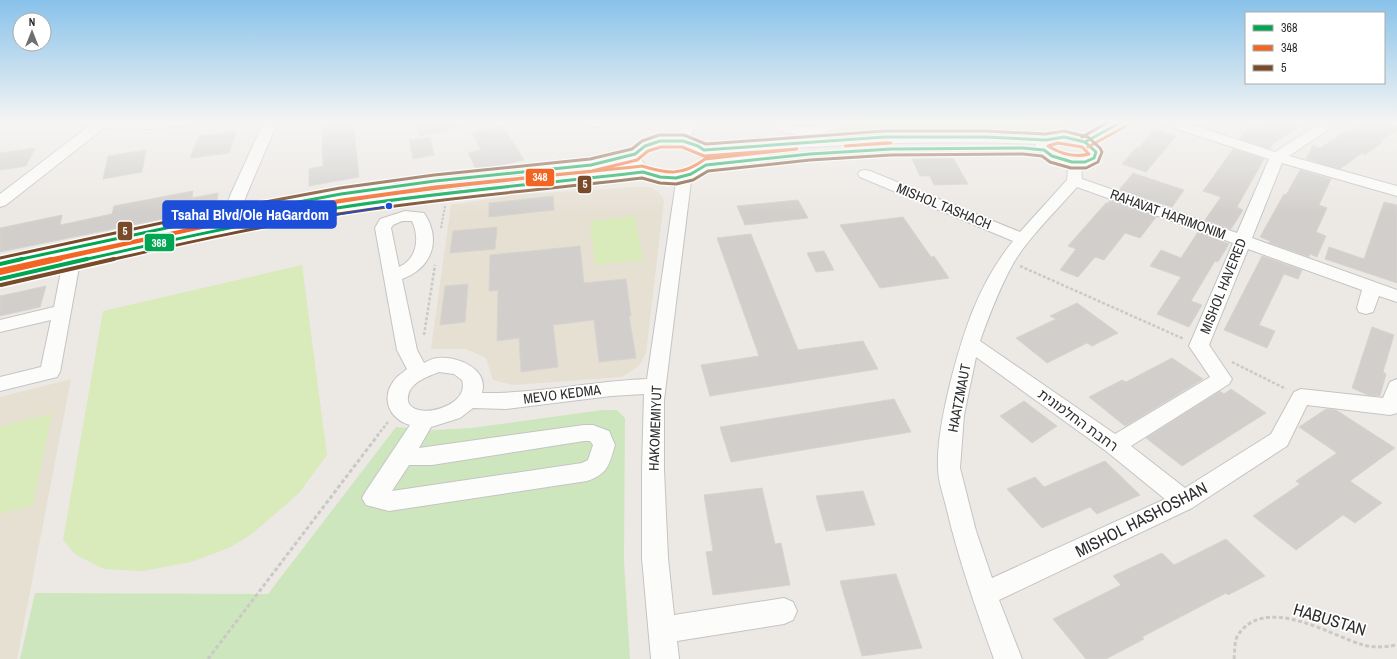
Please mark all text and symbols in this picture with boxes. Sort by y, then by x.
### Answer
north arrow [12,12,52,52]
legend [1245,12,1385,84]
text: N [29,15,35,29]
text: 368 [1281,20,1297,36]
text: 348 [1281,40,1297,56]
text: 5 [1281,60,1287,76]
line badge: 348 [525,168,555,187]
text: 348 [532,170,548,184]
line badge: 5 [577,175,592,194]
text: 5 [582,177,588,191]
street label: MISHOL TASHACH [894,179,994,233]
street label: RAHAVAT HARIMONIM [1108,185,1228,243]
callout: Tsahal Blvd/Ole HaGardom [163,201,336,228]
text: Tsahal Blvd/Ole HaGardom [171,204,329,225]
line badge: 5 [117,221,133,241]
text: 5 [122,224,128,238]
line badge: 368 [144,233,175,252]
text: 368 [151,236,167,250]
street label: MISHOL HAVERED [1196,236,1250,336]
street label: HAATZMAUT [944,362,974,434]
street label: MEVO KEDMA [522,380,602,408]
street label: HAKOMEMIYUT [645,385,665,471]
street label: רחבת החלמונית [1034,385,1122,455]
street label: MISHOL HASHOSHAN [1071,476,1211,562]
street label: HABUSTAN [1291,597,1369,641]

